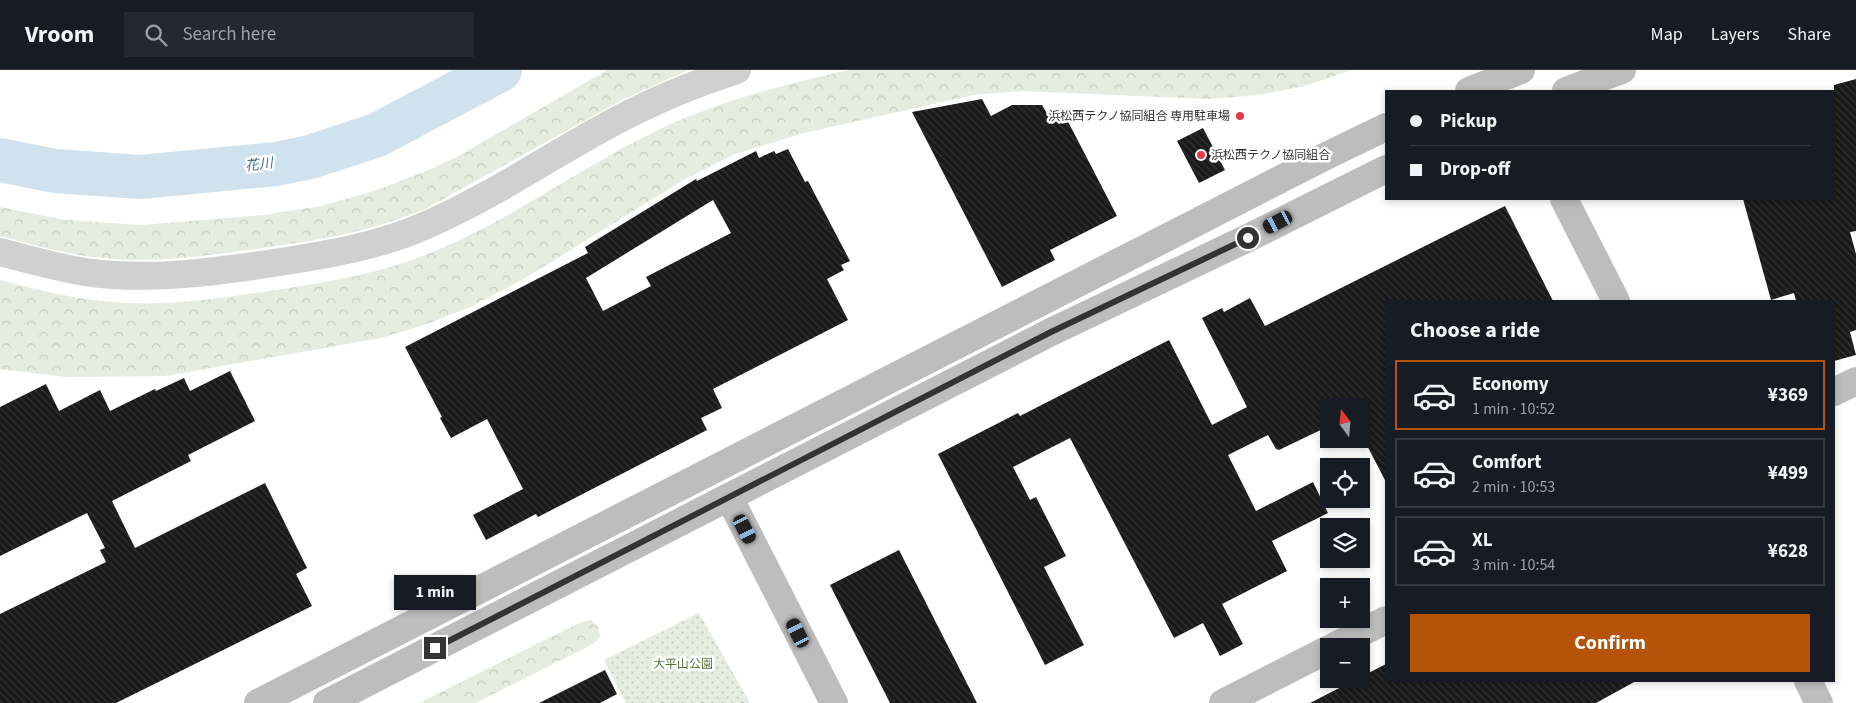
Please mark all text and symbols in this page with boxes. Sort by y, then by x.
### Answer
search box [124,12,474,57]
text: Vroom [25,17,94,52]
icon: search [142,21,170,49]
text: Search here [182,21,276,48]
text: Map [1651,22,1683,47]
text: Layers [1711,22,1760,47]
text: Share [1788,22,1831,47]
place label: 浜松西テクノ協同組合 専用駐車場 [1048,108,1230,125]
text: Pickup [1440,108,1497,135]
marker: 浜松西テクノ協同組合 専用駐車場 [1234,110,1246,122]
place label: 浜松西テクノ協同組合 [1211,147,1330,164]
marker: 浜松西テクノ協同組合 [1195,149,1207,161]
water label: 花川 [244,153,276,177]
text: Drop-off [1440,156,1510,183]
car [1261,209,1294,235]
route start [1237,227,1259,249]
text: Choose a ride [1410,314,1540,346]
text: Economy [1472,371,1549,398]
icon: car [1412,373,1457,418]
text: ¥369 [1768,382,1808,409]
north arrow [1320,398,1370,448]
map controls [1320,398,1370,688]
text: 1 min · 10:52 [1472,398,1555,420]
text: Comfort [1472,449,1542,476]
icon: car [1412,451,1457,496]
button: locate [1320,458,1370,508]
text: ¥499 [1768,460,1808,487]
text: 2 min · 10:53 [1472,476,1555,498]
car [731,512,758,546]
button: layers [1320,518,1370,568]
text: XL [1472,527,1493,554]
icon: car [1412,529,1457,574]
text: ¥628 [1768,538,1808,565]
text: 3 min · 10:54 [1472,554,1555,576]
callout: 1 min [394,576,476,610]
button: + [1320,578,1370,628]
text: 1 min [416,581,454,603]
button: Confirm [1410,614,1810,672]
car [784,616,811,650]
route end [424,637,446,659]
button: − [1320,638,1370,688]
park label: 大平山公園 [653,656,713,673]

